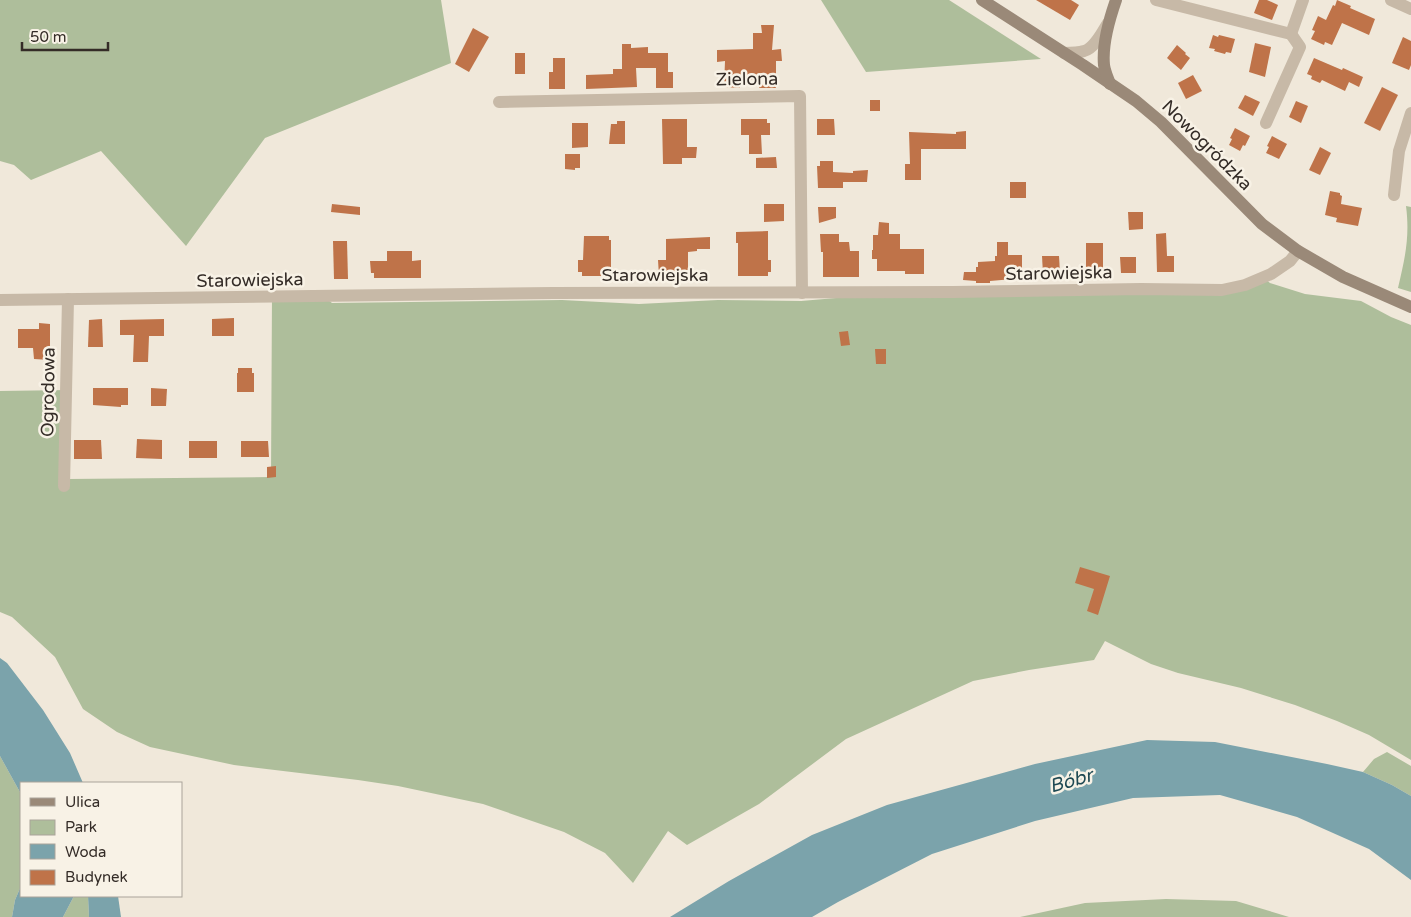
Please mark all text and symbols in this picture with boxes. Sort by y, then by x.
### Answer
scale bar [22,20,109,52]
text: 50 m [30,28,67,46]
street label: Zielona [715,67,779,91]
street label: Nowogródzka [1157,95,1257,195]
street label: Starowiejska [1005,261,1113,285]
street label: Starowiejska [601,264,709,286]
street label: Starowiejska [196,268,304,292]
street label: Ogrodowa [36,347,60,437]
water label: Bóbr [1047,764,1098,798]
legend [20,782,182,897]
text: Ulica [65,793,100,811]
text: Park [65,818,97,836]
text: Woda [65,843,107,861]
text: Budynek [65,868,128,886]

